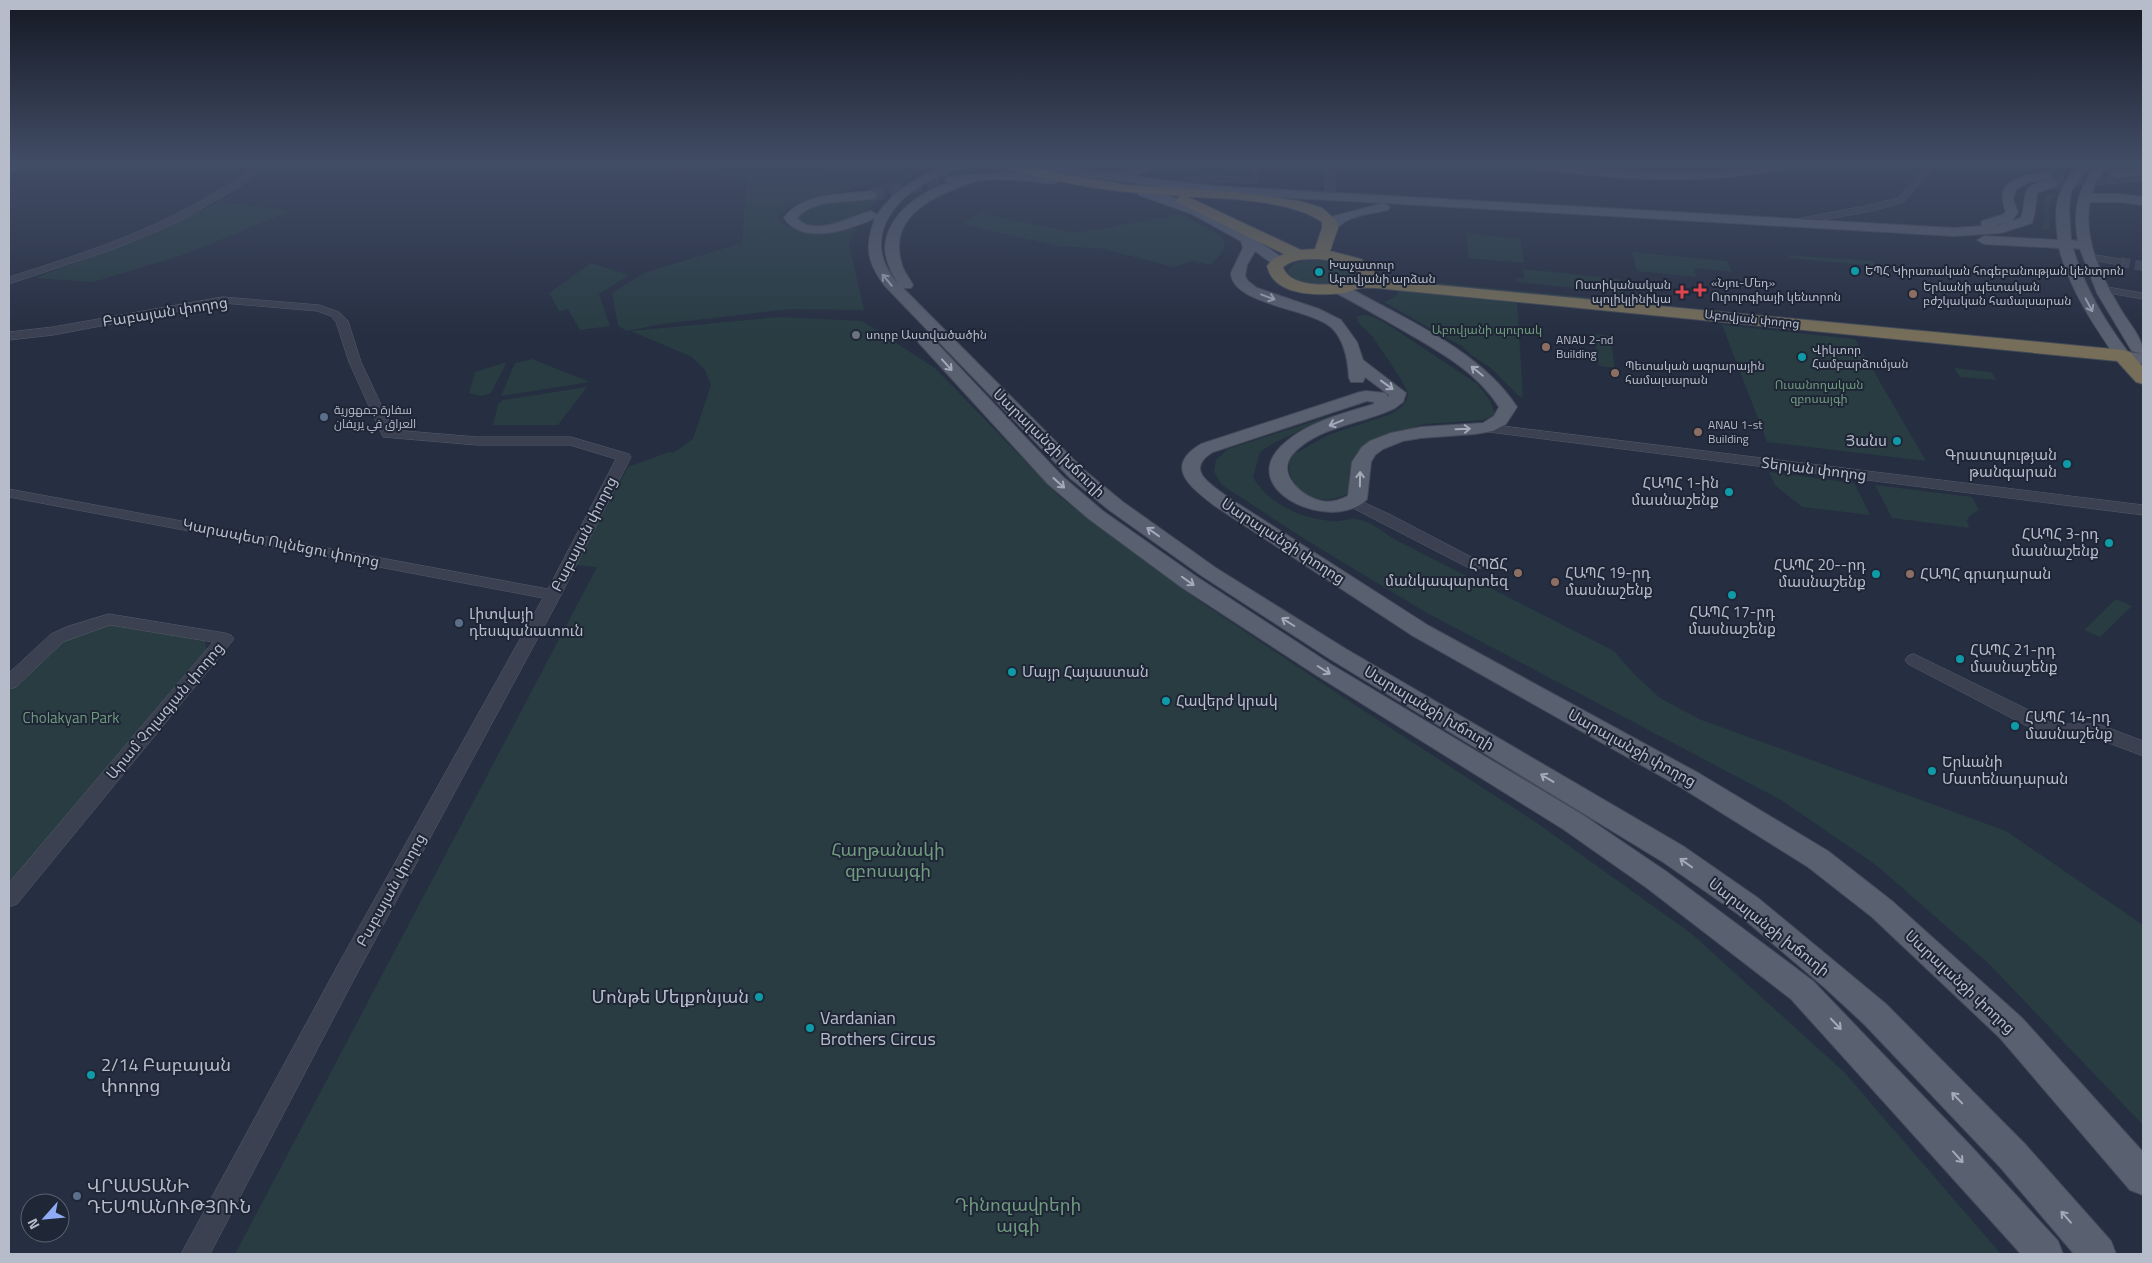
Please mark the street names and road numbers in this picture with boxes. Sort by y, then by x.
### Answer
street label: Բաբայան փողոց [101,290,229,333]
street label: Աբովյան փողոց [1704,304,1801,333]
street label: Սարալանջի խճուղի [988,383,1111,503]
street label: Տերյան փողոց [1760,451,1868,486]
street label: Բաբայան փողոց [545,472,623,595]
street label: Սարալանջի փողոց [1217,492,1350,589]
street label: Կարապետ Ուլնեցու փողոց [181,512,382,573]
street label: Արամ Չոլագյան փողոց [100,637,229,784]
street label: Սարալանջի խճուղի [1360,659,1499,756]
street label: Սարալանջի փողոց [1564,703,1701,792]
street label: Բաբայան փողոց [350,829,431,951]
street label: Սարալանջի խճուղի [1704,872,1835,981]
street label: Սարալանջի փողոց [1900,924,2021,1039]

